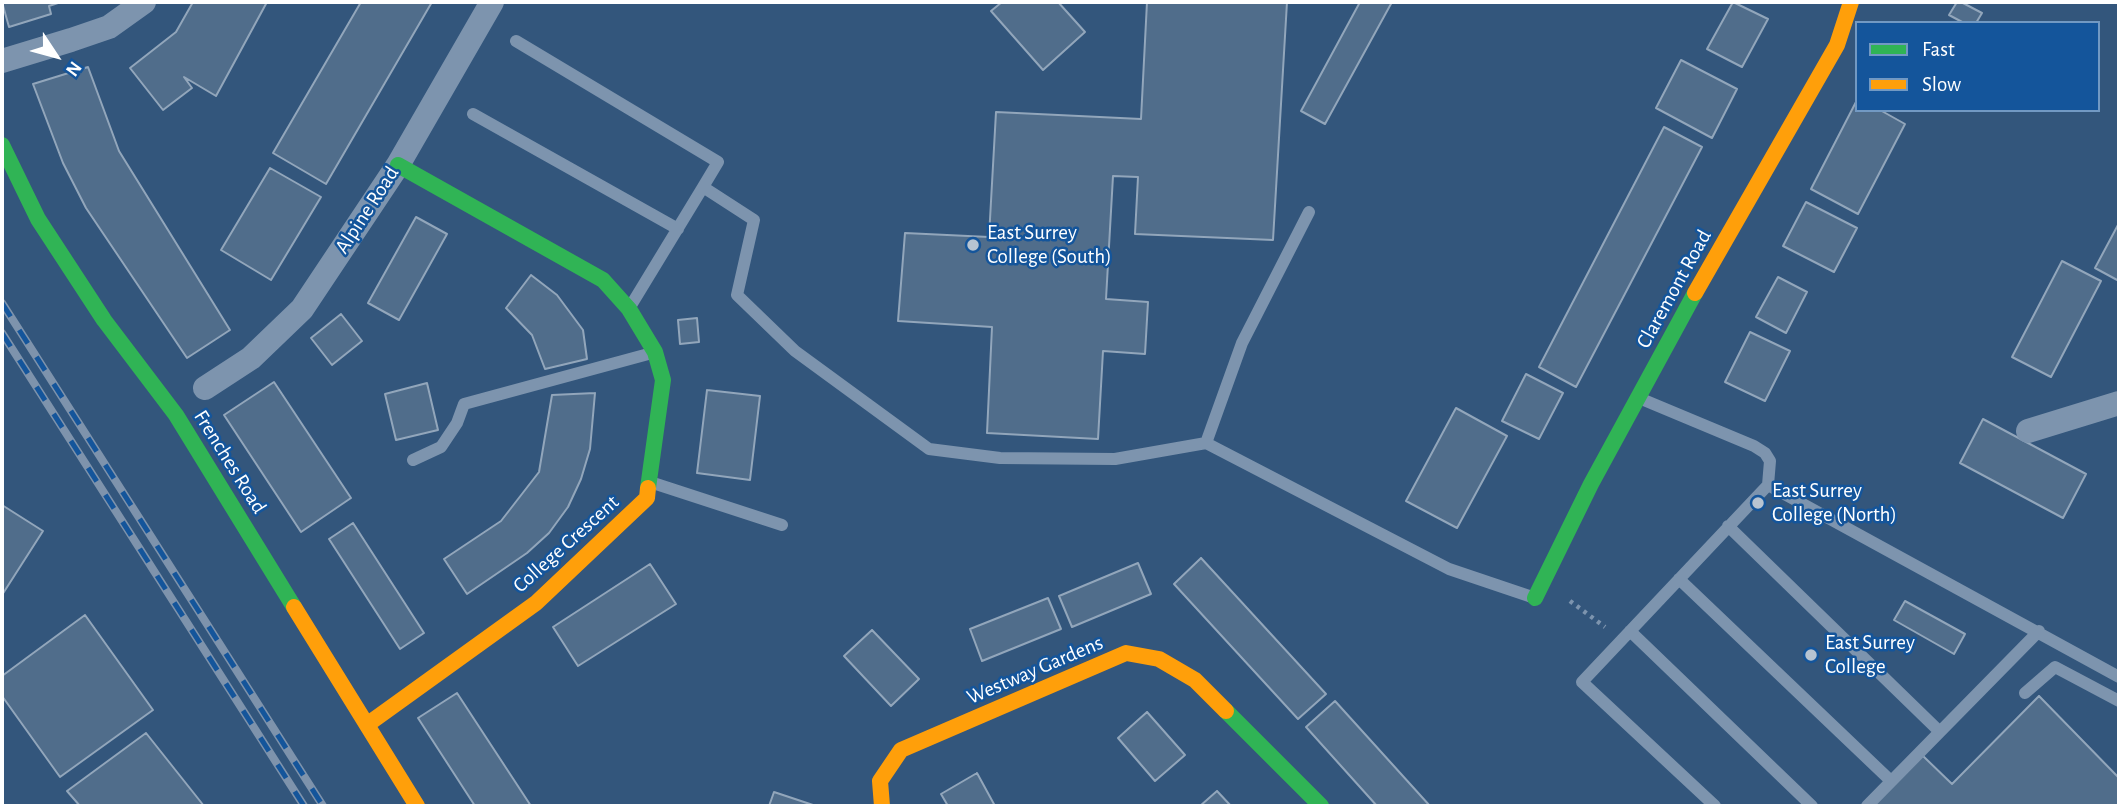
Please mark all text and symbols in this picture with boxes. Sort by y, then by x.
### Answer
north arrow [21,21,91,91]
legend [1855,21,2100,112]
text: Fast [1922,39,1955,60]
text: N [62,58,85,80]
text: Slow [1922,74,1961,95]
street label: Alpine Road [330,162,404,258]
place label: East Surrey College (South) [987,220,1112,270]
street label: Claremont Road [1631,225,1717,353]
marker: East Surrey College (South) [965,237,981,253]
street label: Frenches Road [188,406,272,518]
place label: East Surrey College (North) [1772,478,1897,528]
street label: College Crescent [508,490,624,598]
marker: East Surrey College (North) [1750,495,1766,511]
street label: Westway Gardens [963,630,1107,710]
place label: East Surrey College [1825,630,1915,680]
marker: East Surrey College [1803,647,1819,663]

